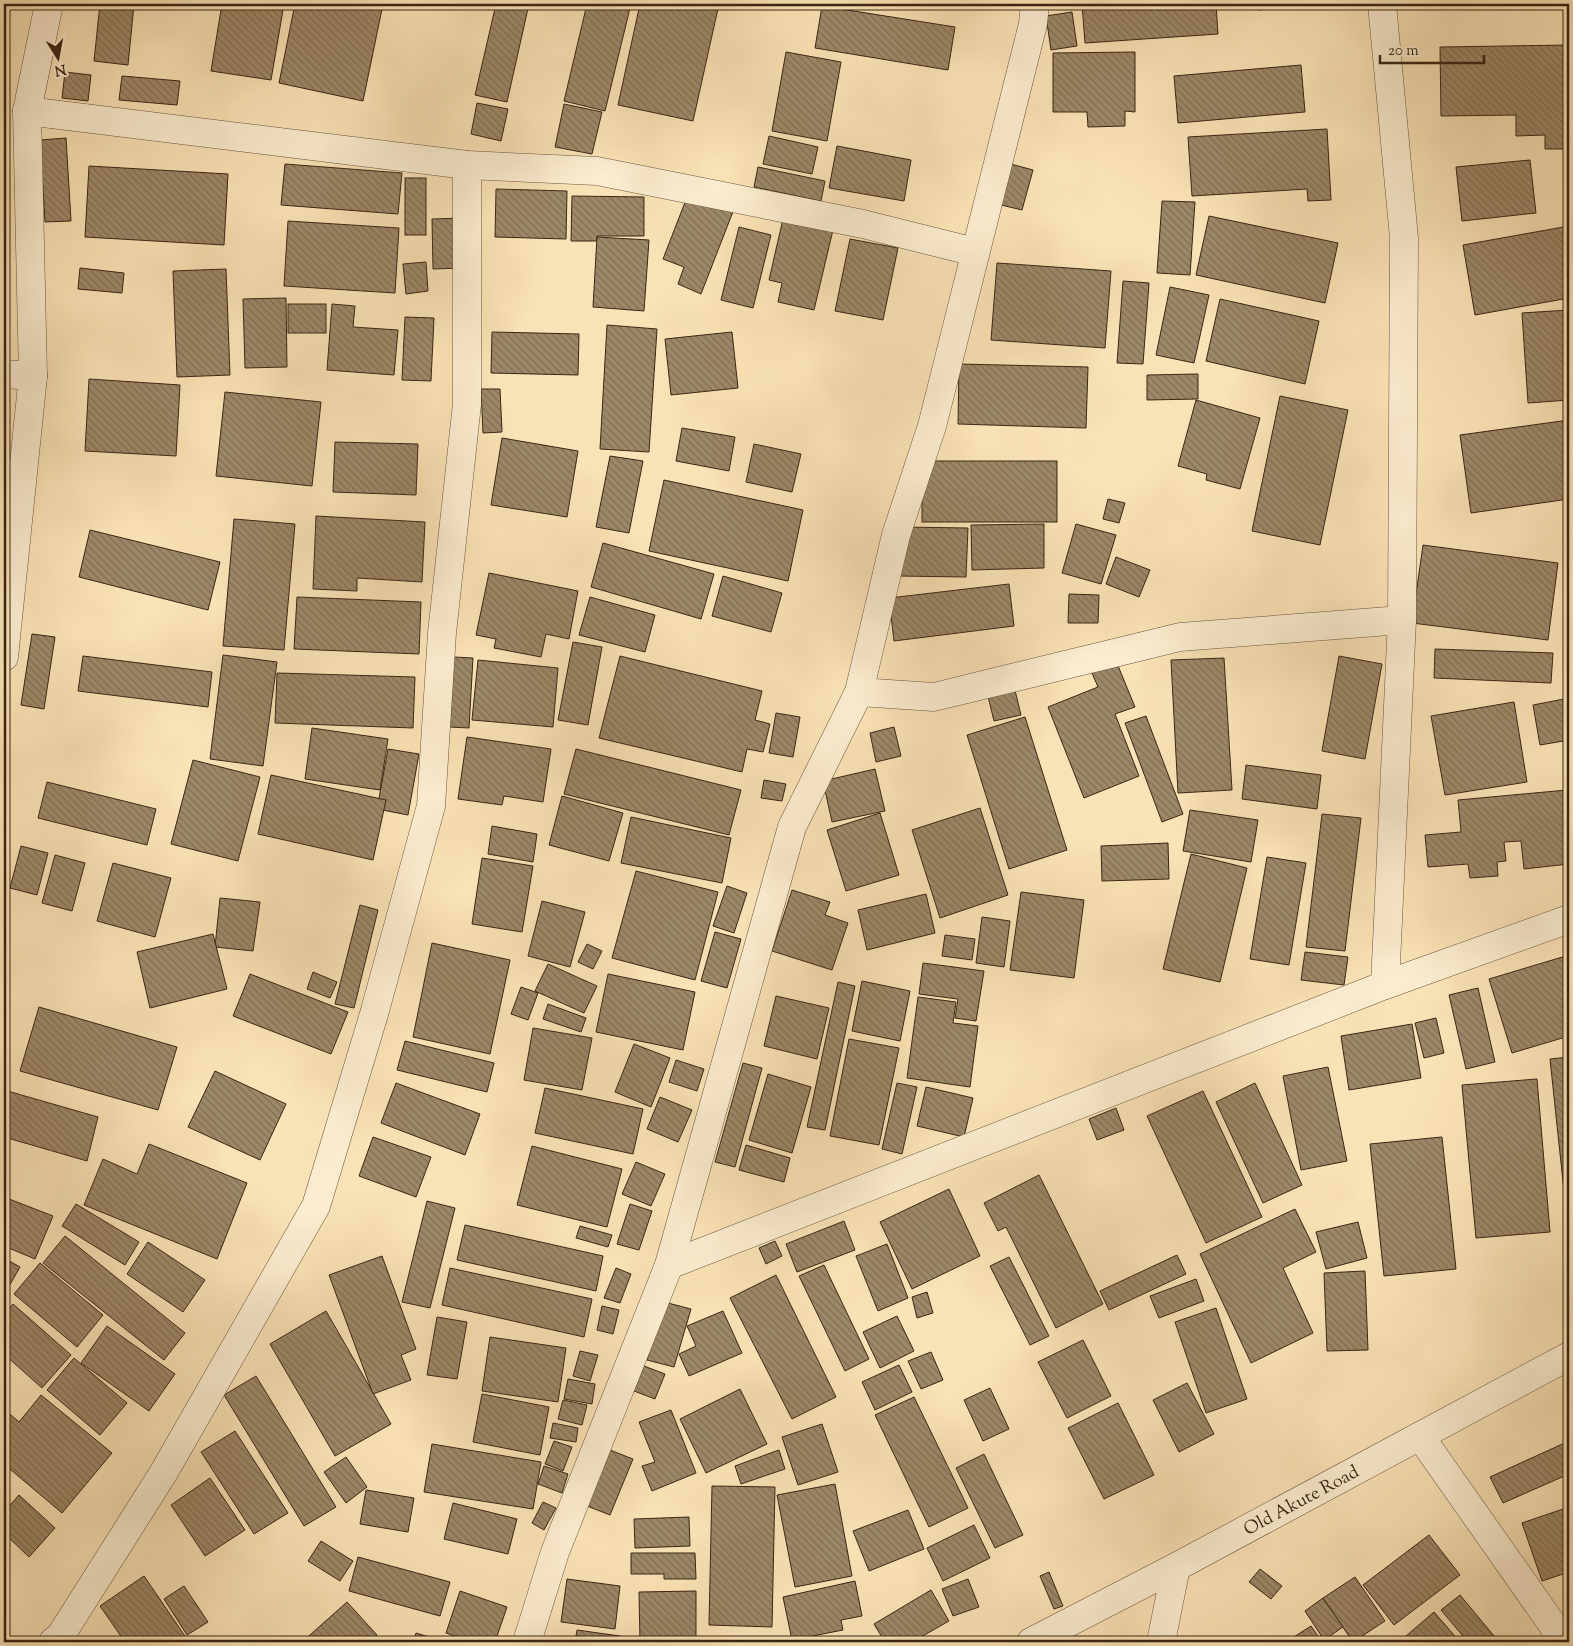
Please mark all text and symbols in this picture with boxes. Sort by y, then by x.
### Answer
north arrow [32,32,82,82]
scale bar [1380,32,1484,64]
text: 20 m [1388,41,1419,62]
text: N [53,58,67,80]
street label: Old Akute Road [1239,1460,1364,1543]

